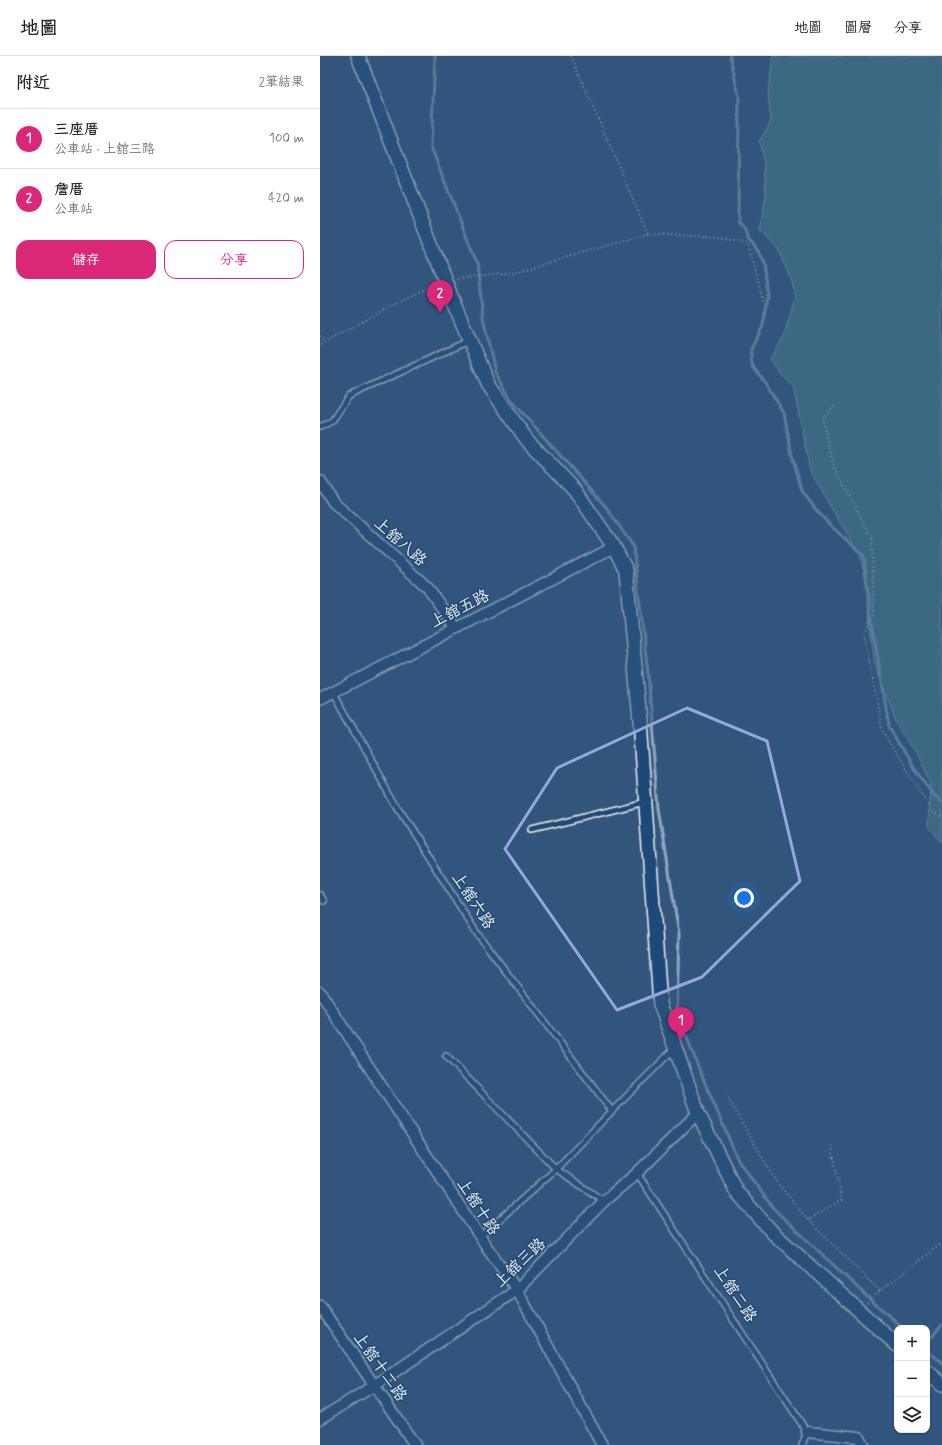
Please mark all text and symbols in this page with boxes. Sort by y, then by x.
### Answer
text: 地圖 [20,16,58,41]
text: 地圖 [794,19,822,37]
text: 圖層 [844,19,872,37]
text: 分享 [894,19,922,37]
text: 附近 [16,72,50,94]
text: 2筆結果 [259,74,304,91]
text: 三座厝 [54,120,99,140]
text: 1 [26,130,32,147]
text: 100 m [269,130,304,147]
text: 公車站 · 上舘三路 [54,141,155,158]
text: 詹厝 [54,180,84,200]
text: 2 [26,190,32,207]
text: 420 m [268,190,304,207]
text: 公車站 [54,201,93,218]
button: 儲存 [16,240,156,279]
button: 分享 [164,240,304,279]
pin: 2 [427,280,453,313]
street label: 上舘八路 [369,513,431,571]
street label: 上舘五路 [427,585,493,633]
street label: 上舘六路 [447,868,499,934]
your location [734,888,754,908]
pin: 1 [668,1007,694,1040]
street label: 上舘十路 [452,1174,504,1240]
street label: 上舘三路 [489,1233,551,1293]
street label: 上舘二路 [709,1261,761,1327]
map controls [894,1325,930,1433]
button: + [894,1325,930,1361]
street label: 上舘十二路 [348,1328,412,1406]
button: − [894,1361,930,1397]
button: layers [894,1397,930,1433]

